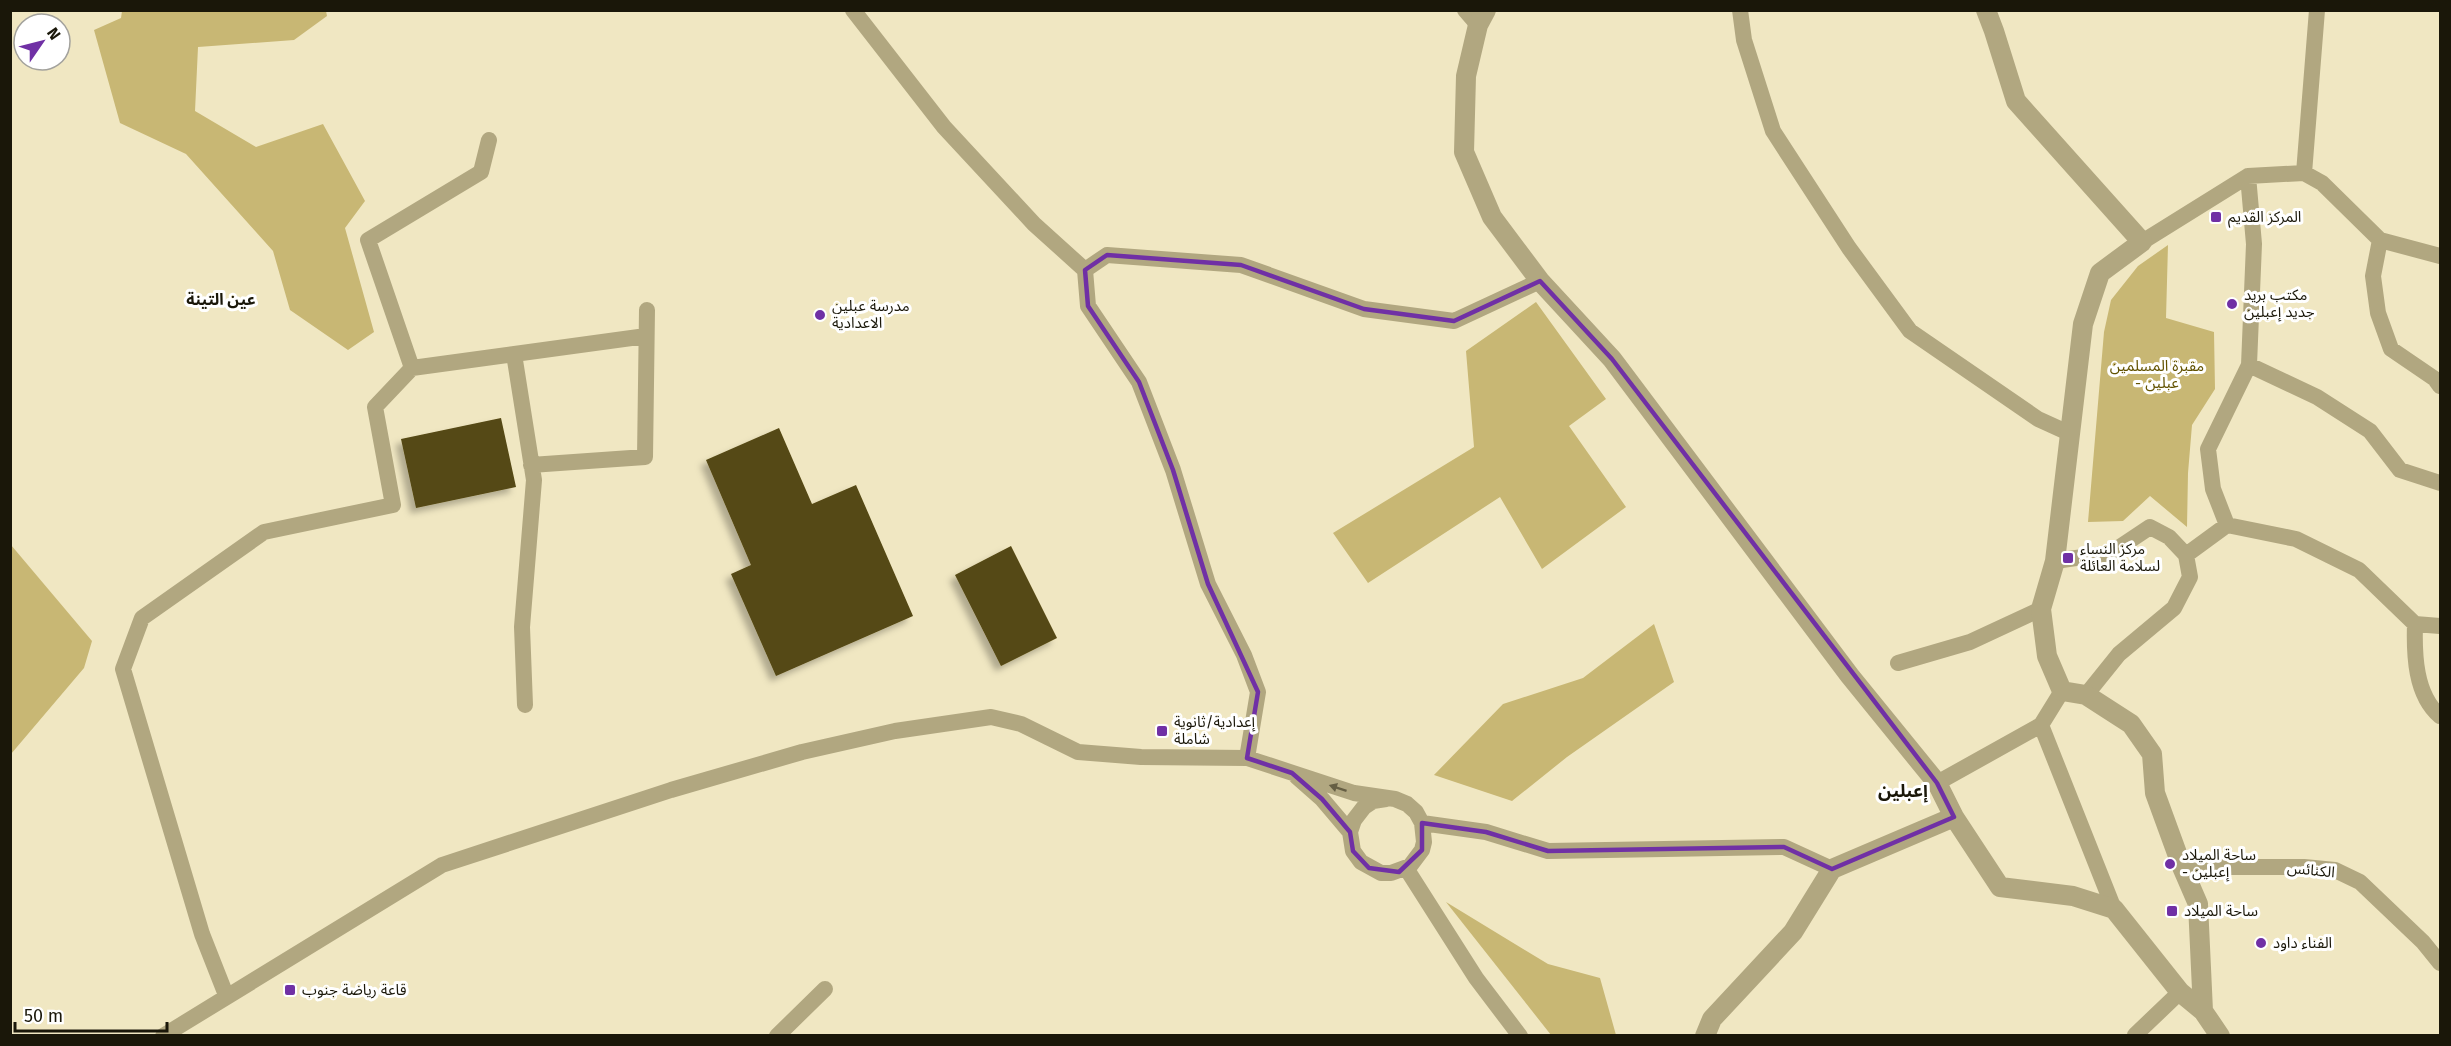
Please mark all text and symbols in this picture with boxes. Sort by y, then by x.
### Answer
north arrow [12,12,72,72]
text: N [43,24,65,43]
place label: المركز القديم [2228,208,2301,228]
marker: المركز القديم [2209,210,2223,224]
place label: مكتب بريد جديد إعبلين [2244,286,2315,322]
district label: عين التينة [186,290,256,309]
place label: مدرسة عبلين الاعدادية [832,297,910,332]
marker: مكتب بريد جديد إعبلين [2225,297,2239,311]
marker: مدرسة عبلين الاعدادية [813,308,827,322]
park label: مقبرة المسلمين - عبلين [2110,357,2204,392]
place label: مركز النساء لسلامة العائلة [2080,540,2160,575]
marker: مركز النساء لسلامة العائلة [2061,551,2075,565]
place label: إعدادية/ثانوية شاملة [1174,713,1256,748]
marker: إعدادية/ثانوية شاملة [1155,724,1169,738]
district label: إعبلين [1878,780,1929,803]
one-way arrow [1329,782,1347,792]
place label: ساحة الميلاد - إعبلين [2182,846,2256,882]
marker: ساحة الميلاد - إعبلين [2163,857,2177,871]
street label: الكنائس [2286,859,2336,881]
place label: ساحة الميلاد [2184,902,2258,920]
marker: ساحة الميلاد [2165,904,2179,918]
place label: الفناء داود [2273,934,2332,952]
marker: الفناء داود [2254,936,2268,950]
place label: قاعة رياضة جنوب [302,981,407,999]
marker: قاعة رياضة جنوب [283,983,297,997]
scale bar [15,995,166,1033]
text: 50 m [24,1005,63,1027]

